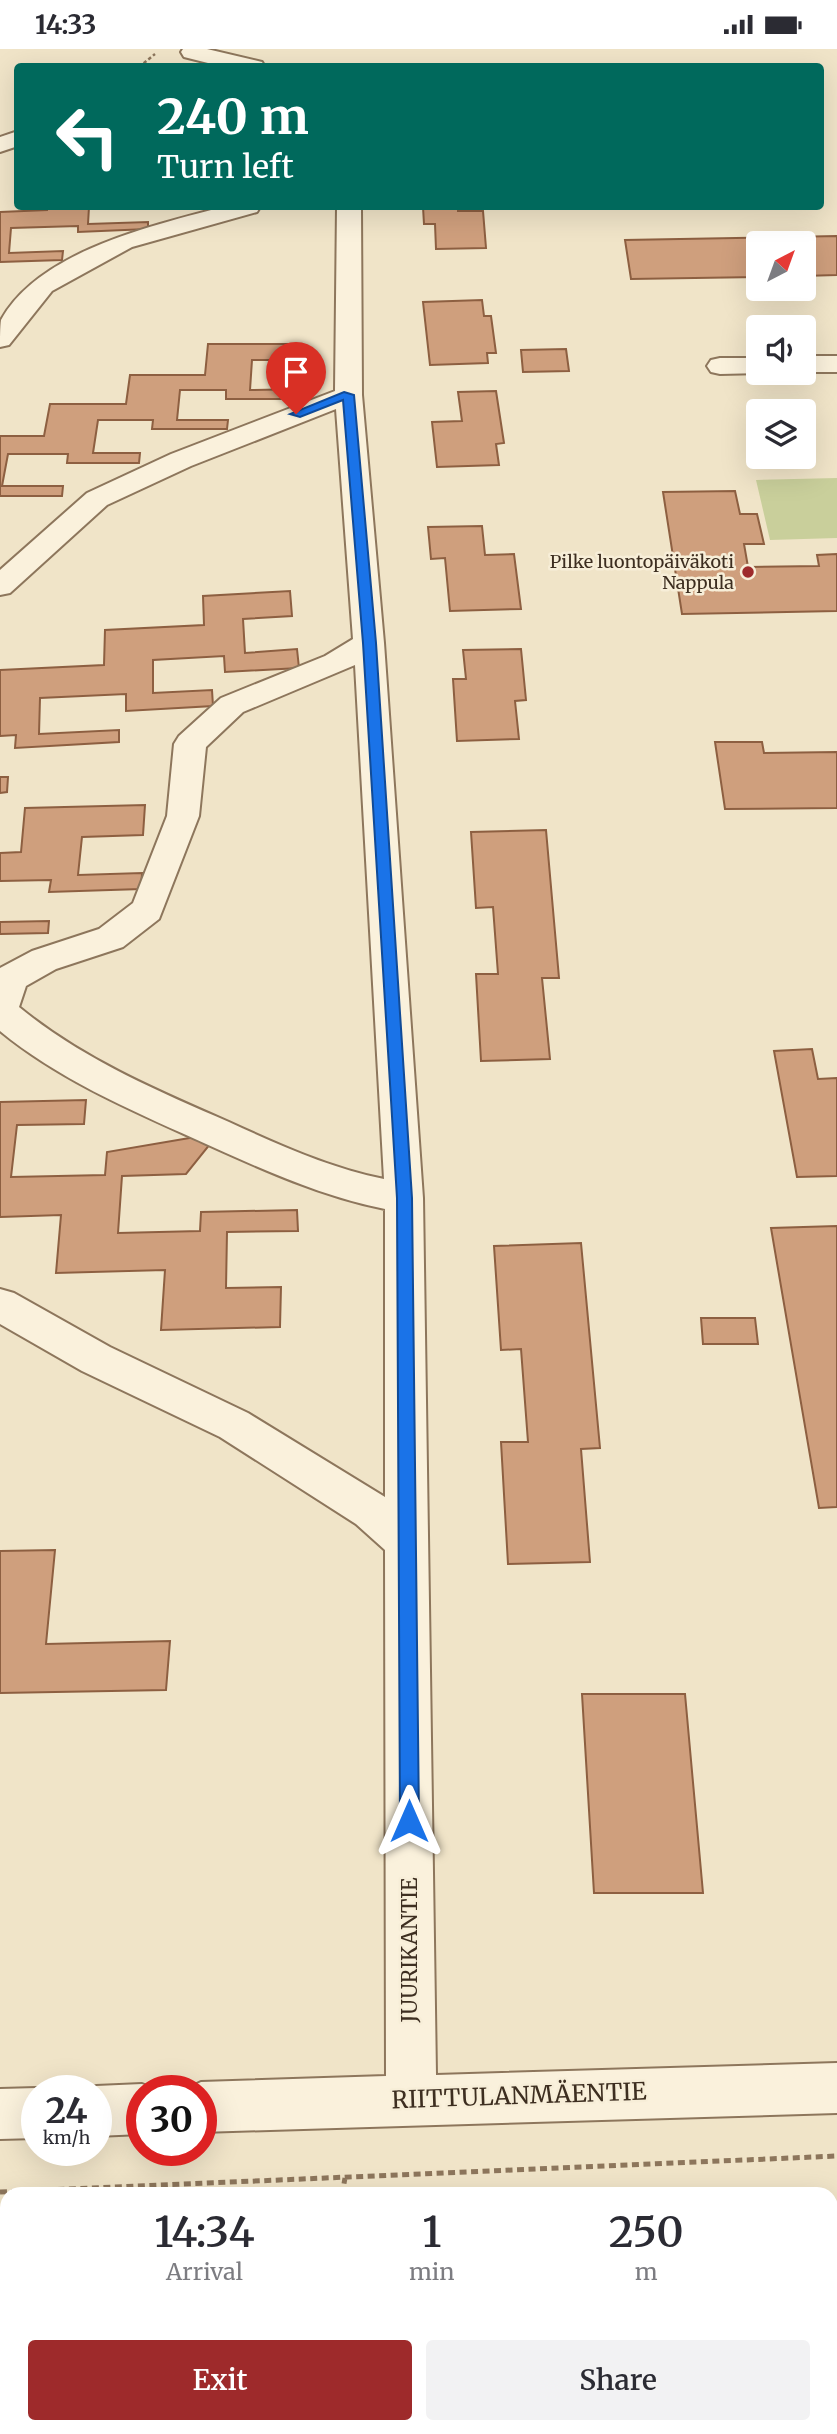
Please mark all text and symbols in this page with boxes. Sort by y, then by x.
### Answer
text: 14:33 [35,8,96,41]
text: 240 m [157,86,309,147]
icon: left [42,91,133,182]
text: Turn left [157,147,294,187]
north arrow [746,231,816,301]
map controls [746,231,816,469]
button: sound [746,315,816,385]
pin [266,342,326,414]
icon: arrive [277,353,315,391]
button: layers [746,399,816,469]
place label: Pilke luontopäiväkoti Nappula [550,550,734,594]
marker: Pilke luontopäiväkoti Nappula [740,564,756,580]
position arrow [372,1784,446,1858]
street label: JUURIKANTIE [396,1877,423,2023]
speed limit sign: 30 [126,2075,217,2166]
street label: RIITTULANMÄENTIE [391,2076,648,2115]
text: 24 [45,2089,88,2133]
text: km/h [43,2126,90,2149]
text: 14:34 [154,2206,255,2258]
text: 1 [422,2206,441,2258]
text: 250 [609,2206,684,2258]
text: Arrival [166,2257,243,2286]
text: min [409,2257,454,2286]
text: m [635,2257,658,2286]
button: Exit [28,2340,412,2420]
button: Share [426,2340,810,2420]

